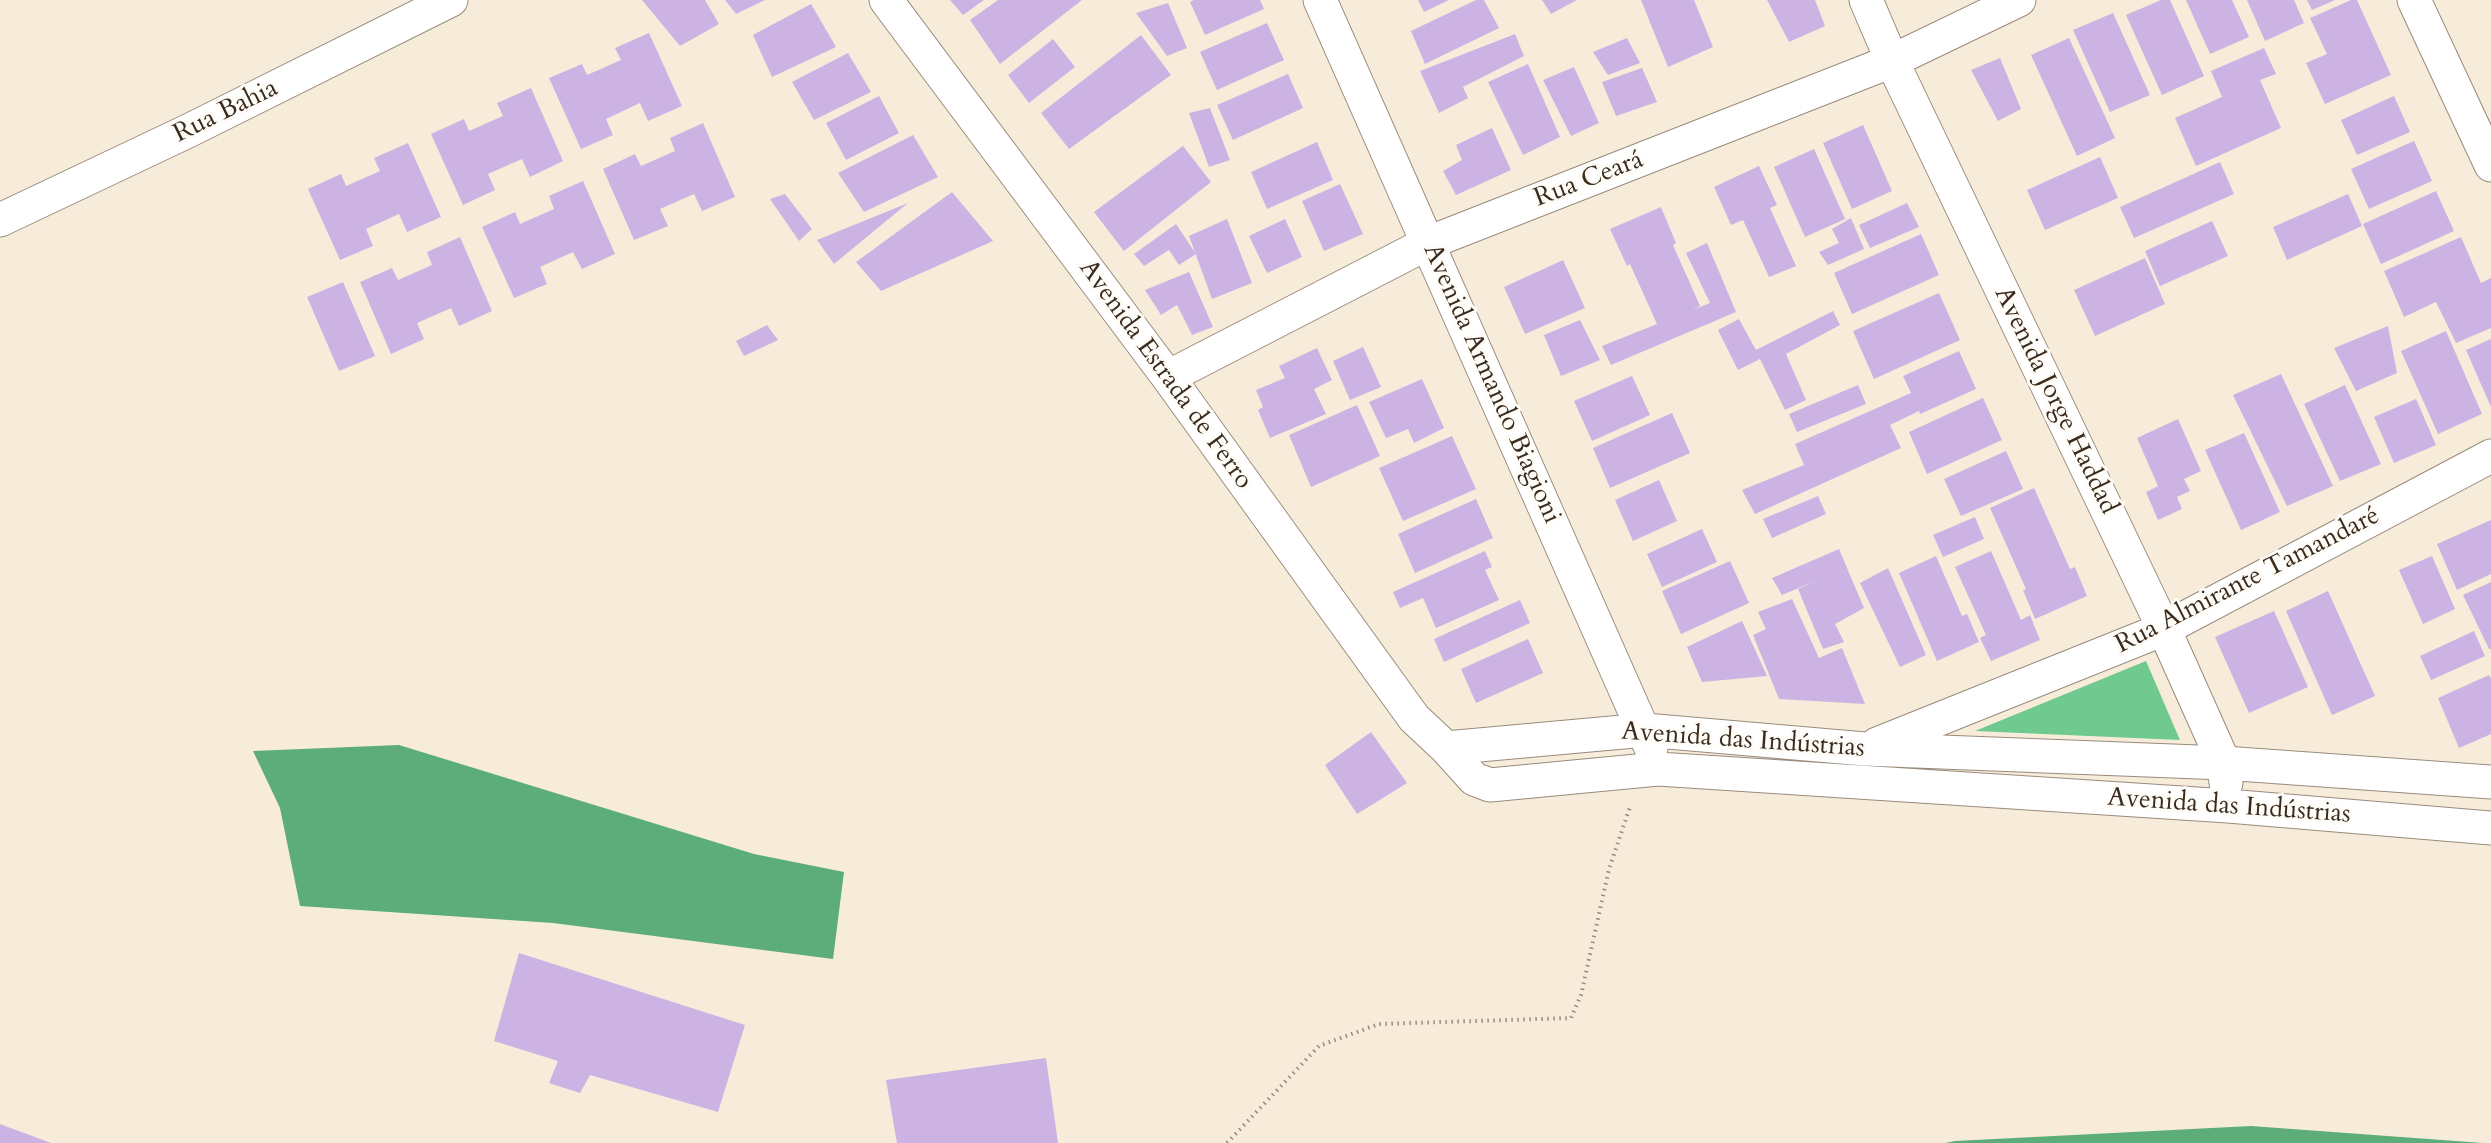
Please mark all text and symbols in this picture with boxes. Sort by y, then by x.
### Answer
street label: Rua Bahia [169,73,283,151]
street label: Rua Ceará [1530,145,1648,215]
street label: Avenida Armando Biagioni [1415,239,1567,529]
street label: Avenida Estrada de Ferro [1071,254,1259,496]
street label: Avenida Jorge Haddad [1986,282,2124,520]
street label: Rua Almirante Tamandaré [2111,501,2385,661]
street label: Avenida das Indústrias [1620,717,1866,765]
street label: Avenida das Indústrias [2106,783,2352,831]

